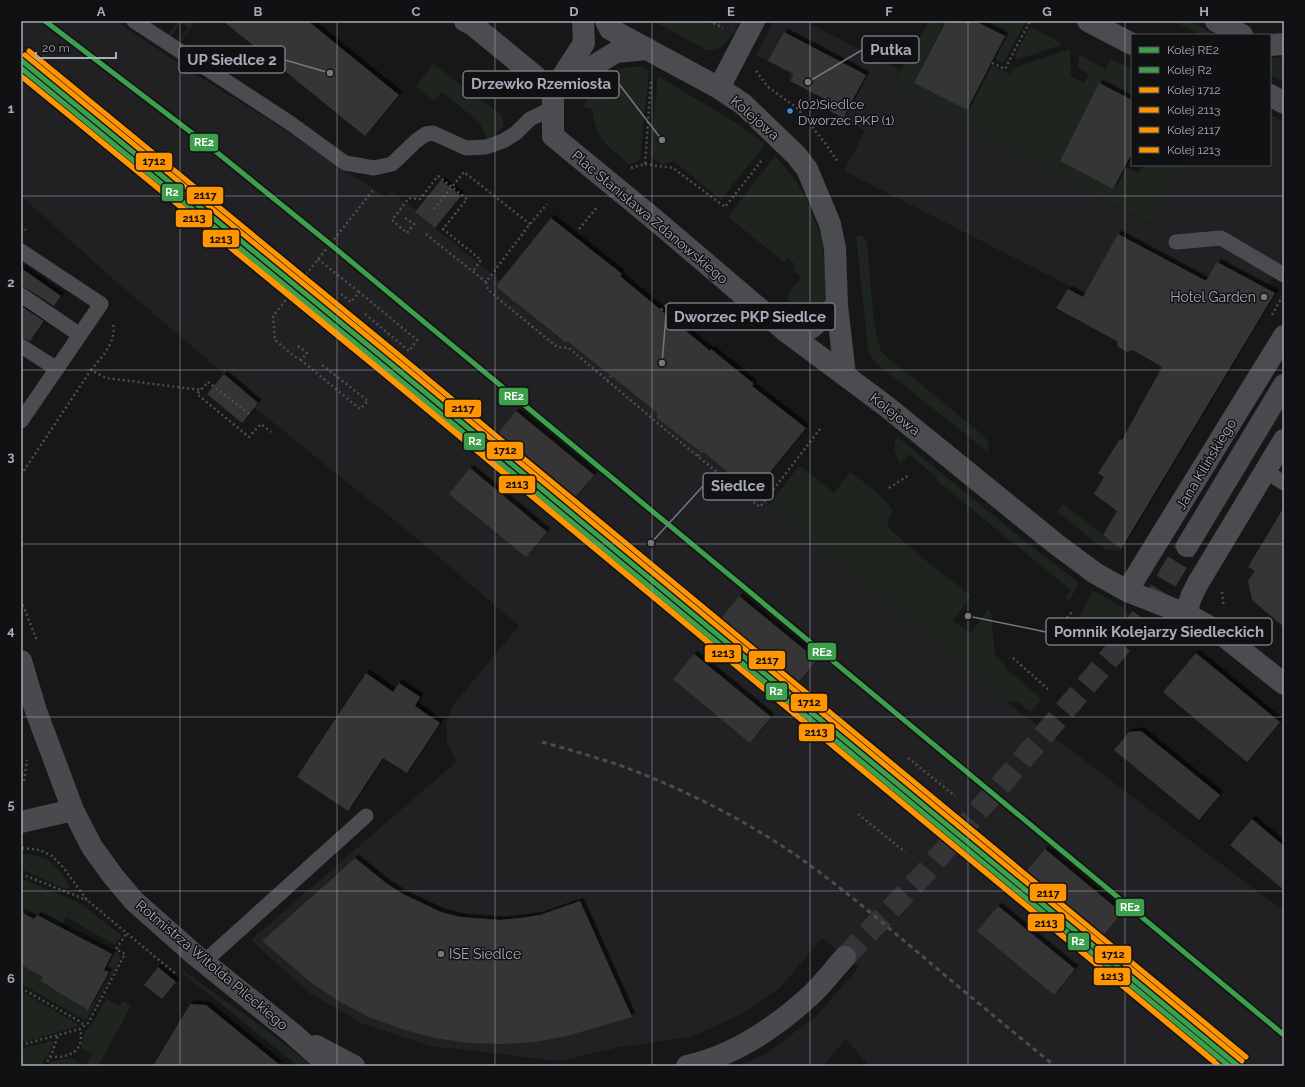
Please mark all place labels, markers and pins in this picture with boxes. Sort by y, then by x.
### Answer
callout: Putka [862,36,919,63]
callout: UP Siedlce 2 [179,46,285,73]
callout: Drzewko Rzemiosła [463,71,619,98]
place label: (02)Siedlce Dworzec PKP (1) [798,97,894,128]
marker: (02)Siedlce Dworzec PKP (1) [785,106,795,116]
place label: Hotel Garden [1170,289,1256,305]
marker: Hotel Garden [1259,292,1269,302]
callout: Dworzec PKP Siedlce [666,303,835,330]
callout: Siedlce [703,473,773,500]
callout: Pomnik Kolejarzy Siedleckich [1046,618,1272,645]
place label: ISE Siedlce [449,946,521,962]
marker: ISE Siedlce [436,949,446,959]

